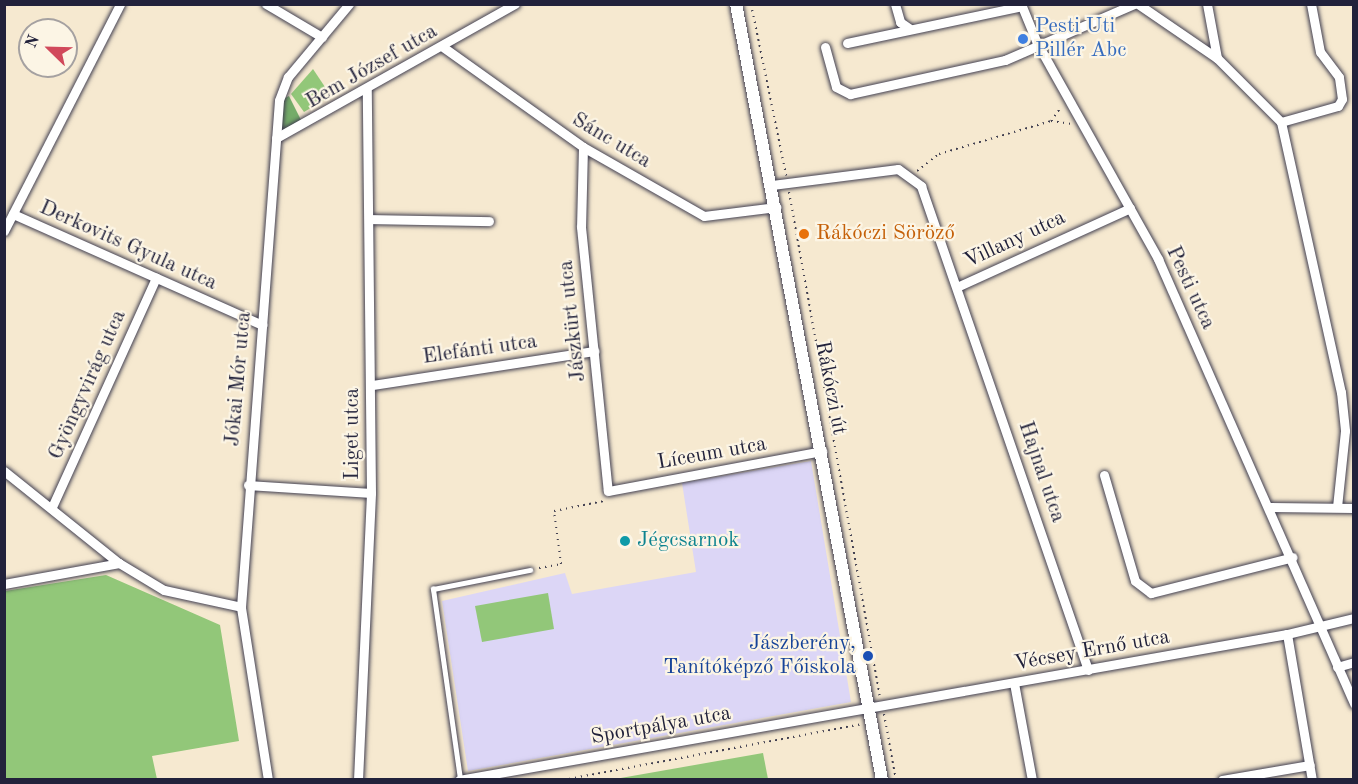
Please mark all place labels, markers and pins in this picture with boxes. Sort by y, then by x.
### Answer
place label: Pesti Uti Pillér Abc [1035,14,1126,64]
marker: Pesti Uti Pillér Abc [1016,32,1030,46]
place label: Rákóczi Söröző [816,221,955,247]
marker: Rákóczi Söröző [797,227,811,241]
place label: Jégcsarnok [637,528,739,554]
marker: Jégcsarnok [618,534,632,548]
place label: Jászberény, Tanítóképző Főiskola [663,631,856,681]
marker: Jászberény, Tanítóképző Főiskola [861,649,875,663]

